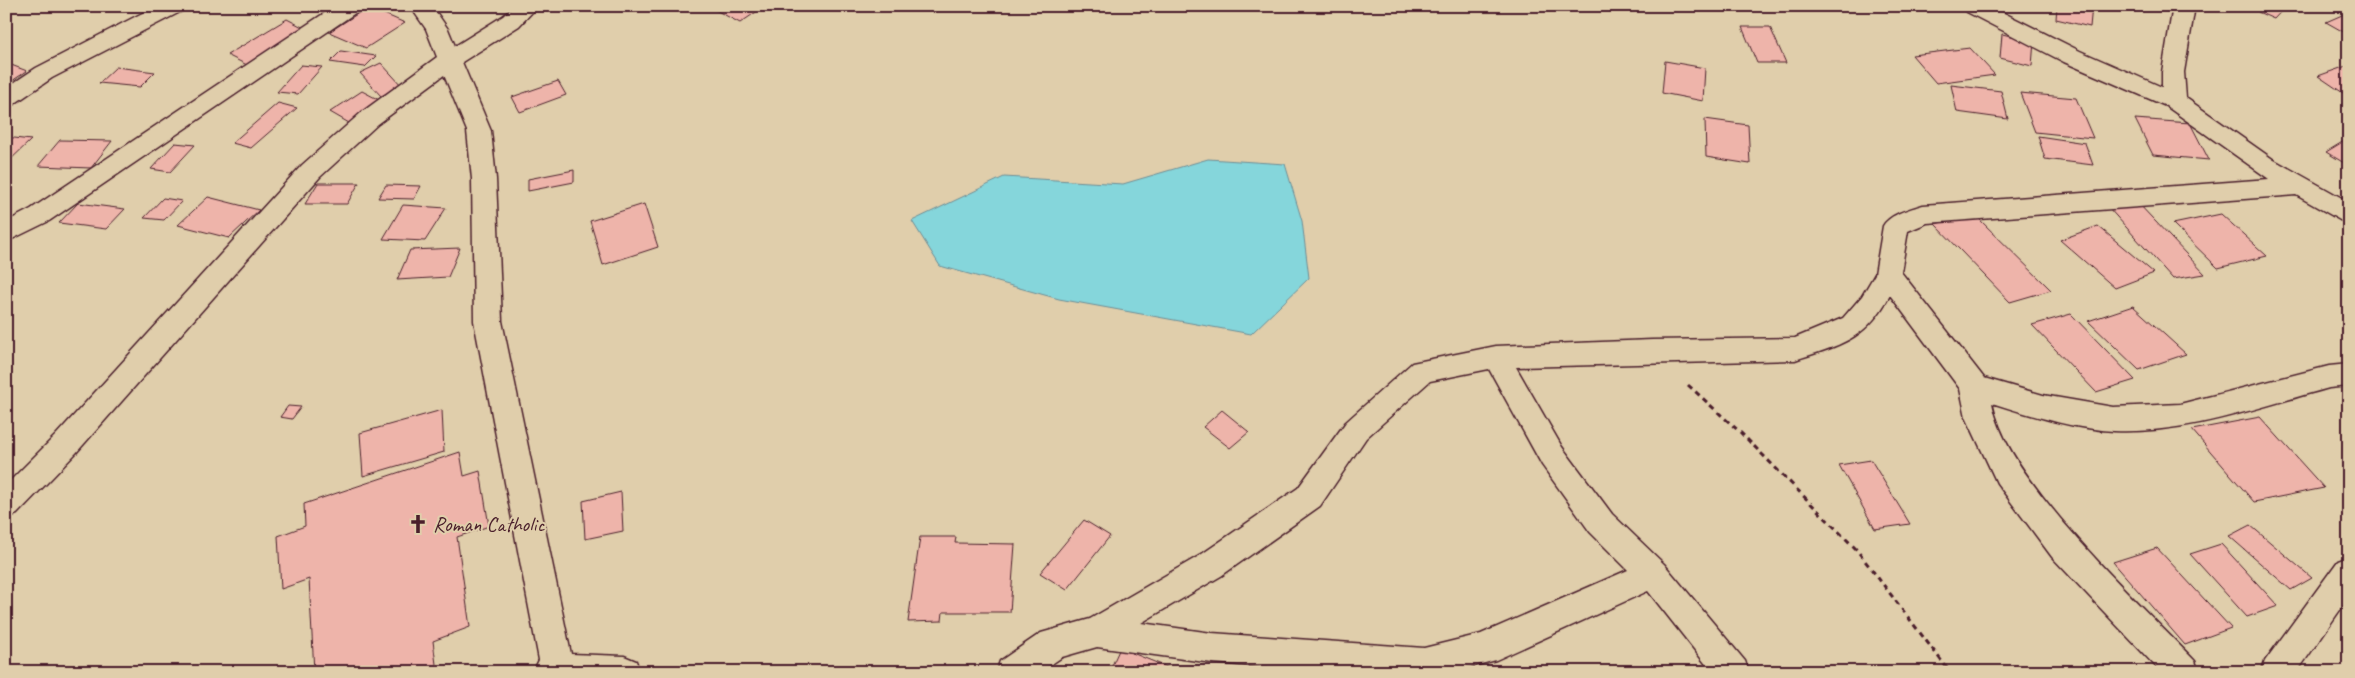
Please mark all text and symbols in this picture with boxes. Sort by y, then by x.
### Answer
place label: Roman Catholic [433,511,546,537]
church icon: Roman Catholic [407,513,429,535]

